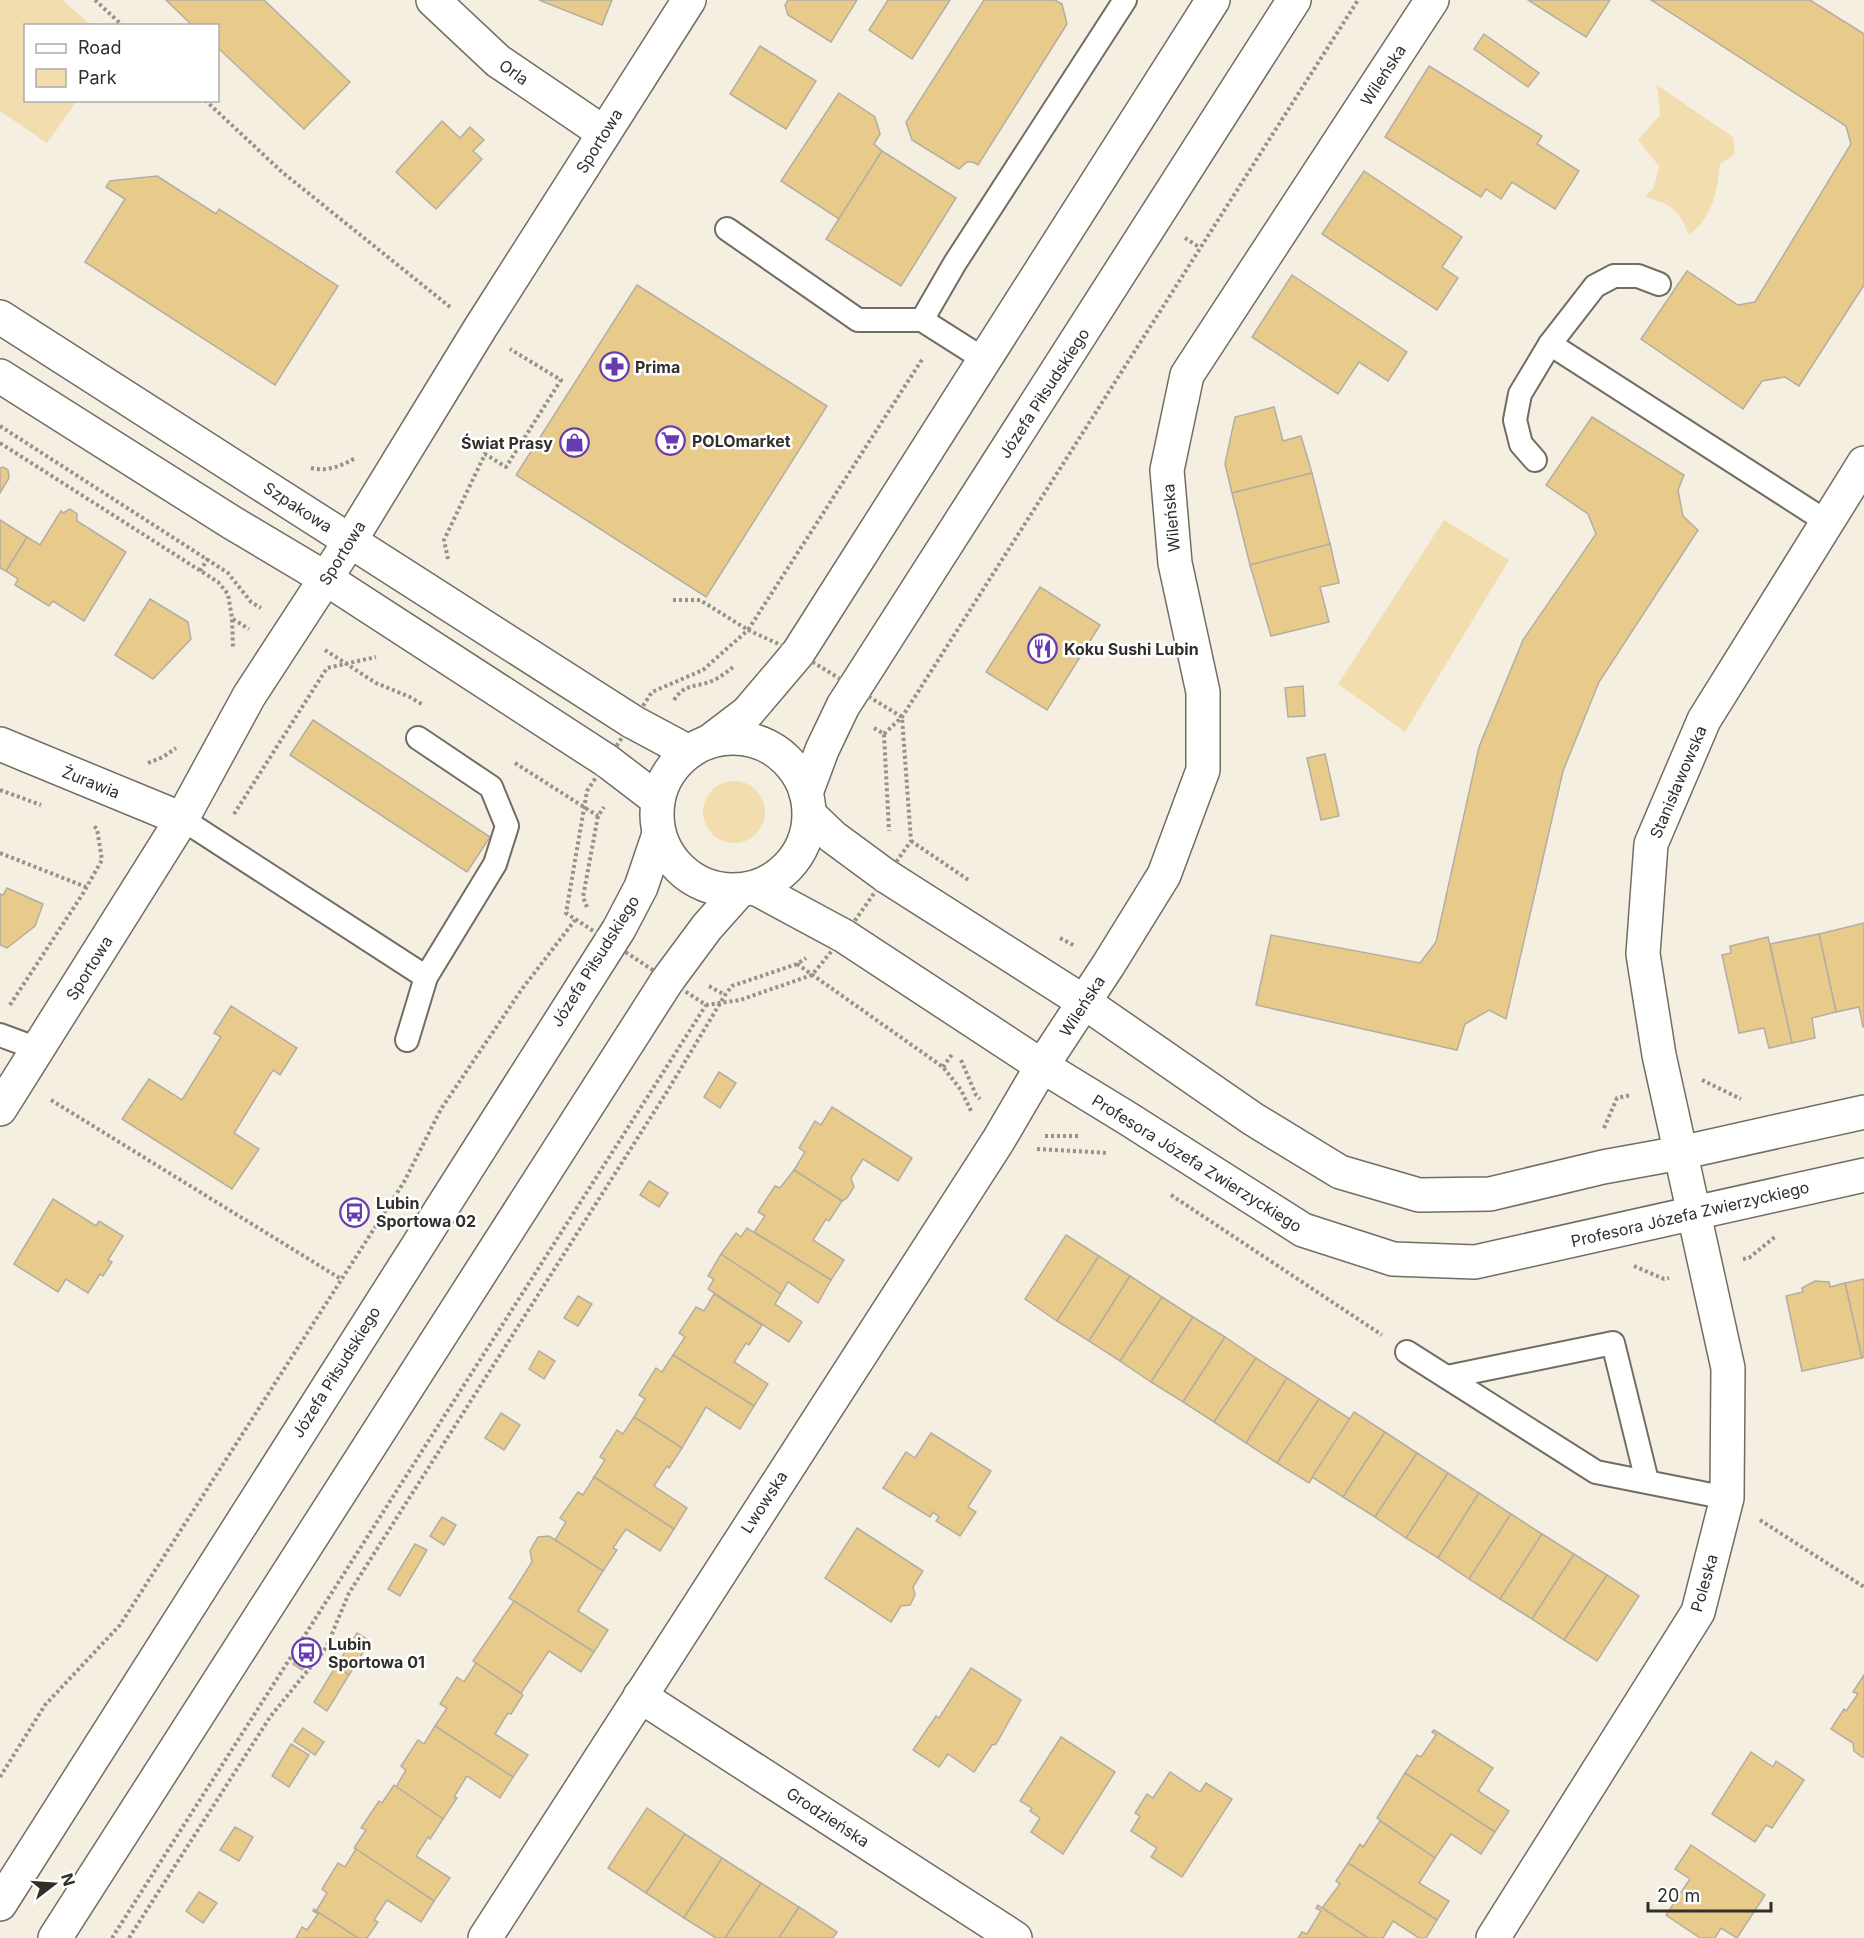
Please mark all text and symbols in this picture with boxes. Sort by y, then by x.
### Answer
legend [24,24,219,102]
text: Road [78,37,121,58]
street label: Wileńska [1356,41,1410,109]
street label: Orla [495,55,533,89]
text: Park [78,67,117,88]
street label: Sportowa [571,105,627,177]
street label: Józefa Piłsudskiego [994,324,1094,462]
pharmacy icon: Prima [598,351,630,383]
place label: Prima [635,357,680,377]
supermarket icon: POLOmarket [655,425,687,457]
shop icon: Świat Prasy [558,427,590,459]
place label: POLOmarket [692,431,791,451]
place label: Świat Prasy [461,433,553,453]
street label: Szpakowa [260,477,336,537]
street label: Wileńska [1158,483,1184,553]
street label: Sportowa [314,517,370,589]
restaurant icon: Koku Sushi Lubin [1027,633,1059,665]
place label: Koku Sushi Lubin [1064,639,1199,659]
street label: Stanisławowska [1645,723,1711,841]
street label: Żurawia [59,761,123,803]
street label: Józefa Piłsudskiego [546,892,644,1030]
street label: Sportowa [61,932,117,1004]
street label: Wileńska [1055,972,1109,1040]
street label: Profesora Józefa Zwierzyckiego [1088,1090,1306,1236]
street label: Profesora Józefa Zwierzyckiego [1569,1177,1811,1251]
place label: Lubin Sportowa 02 [376,1193,476,1231]
bus stop icon: Lubin Sportowa 02 [339,1196,371,1228]
street label: Józefa Piłsudskiego [287,1303,385,1441]
street label: Lwowska [736,1467,792,1537]
street label: Poleska [1686,1552,1722,1614]
place label: Lubin Sportowa 01 [328,1634,425,1672]
bus stop icon: Lubin Sportowa 01 [291,1637,323,1669]
street label: Grodzieńska [783,1783,873,1851]
north arrow [24,1854,84,1914]
text: N [57,1871,80,1888]
scale bar [1648,1875,1771,1913]
text: 20 m [1657,1885,1700,1906]

